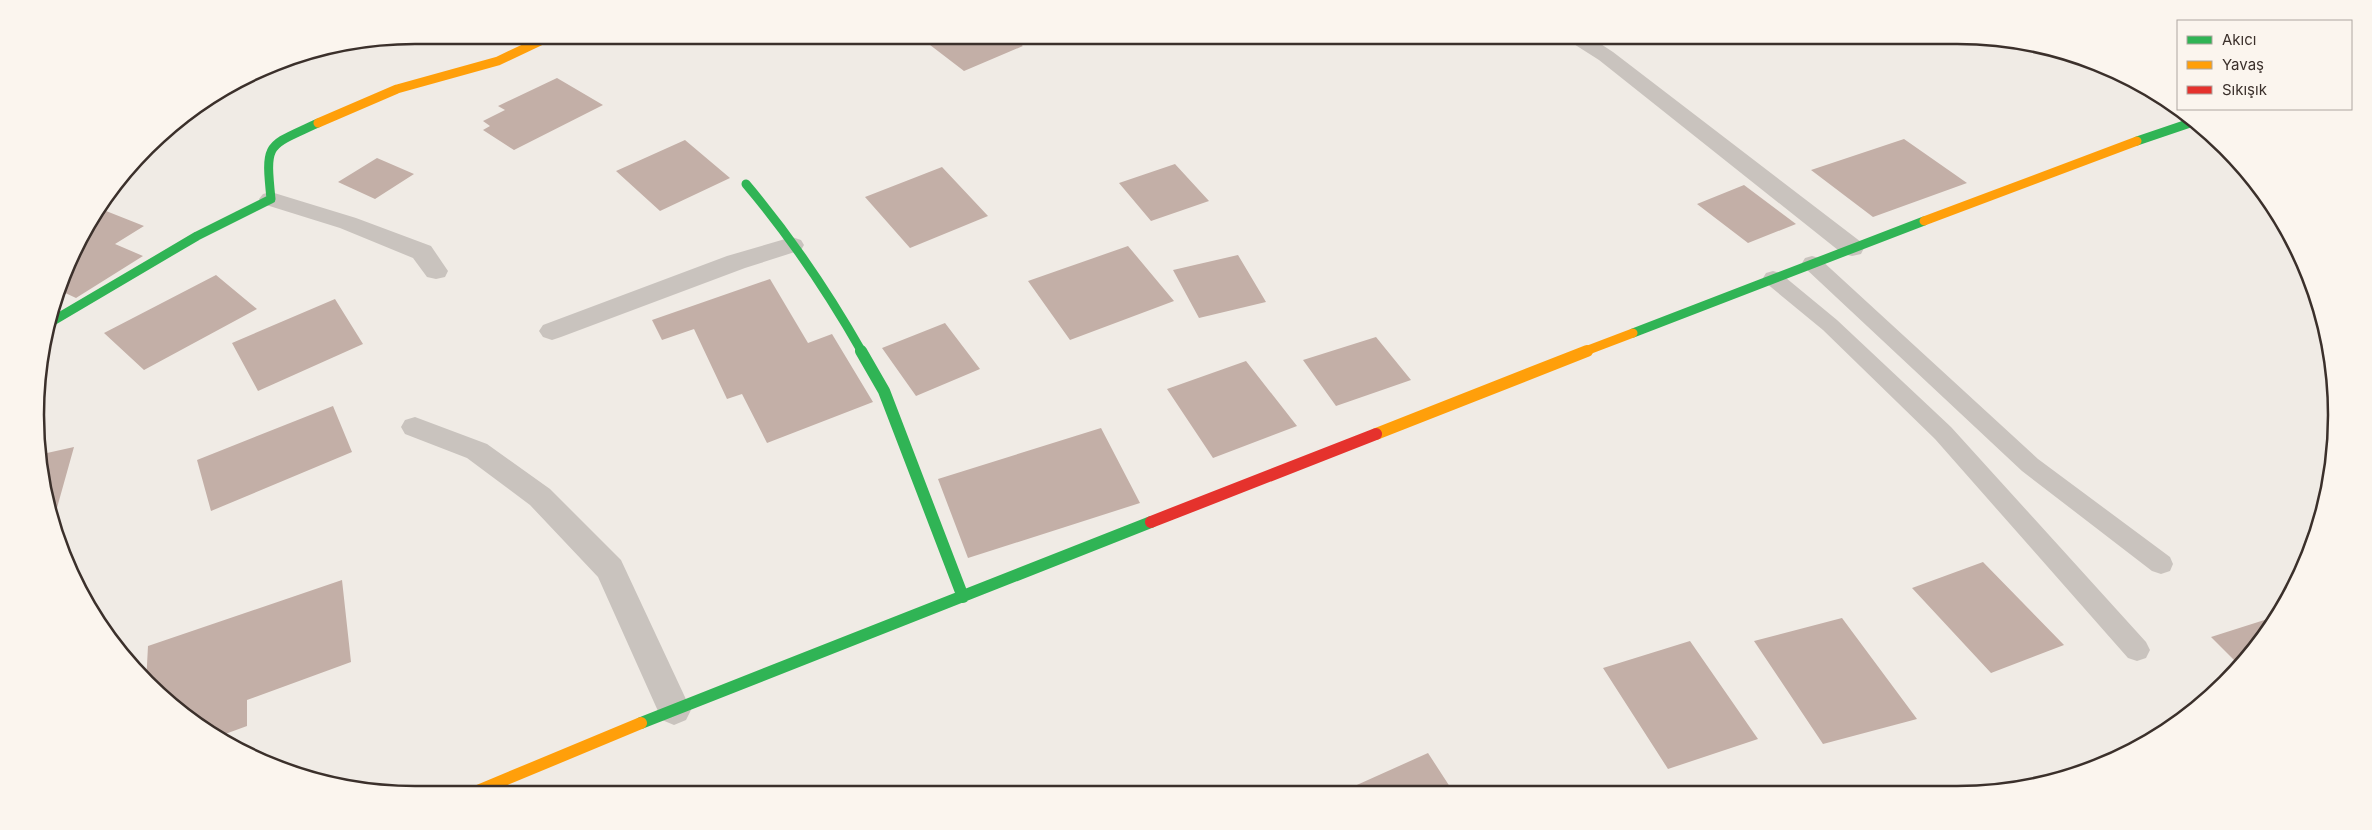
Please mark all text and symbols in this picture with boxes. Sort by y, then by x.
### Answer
legend [2177,20,2352,110]
text: Akıcı [2222,30,2256,49]
text: Yavaş [2222,55,2264,74]
text: Sıkışık [2222,80,2268,99]

